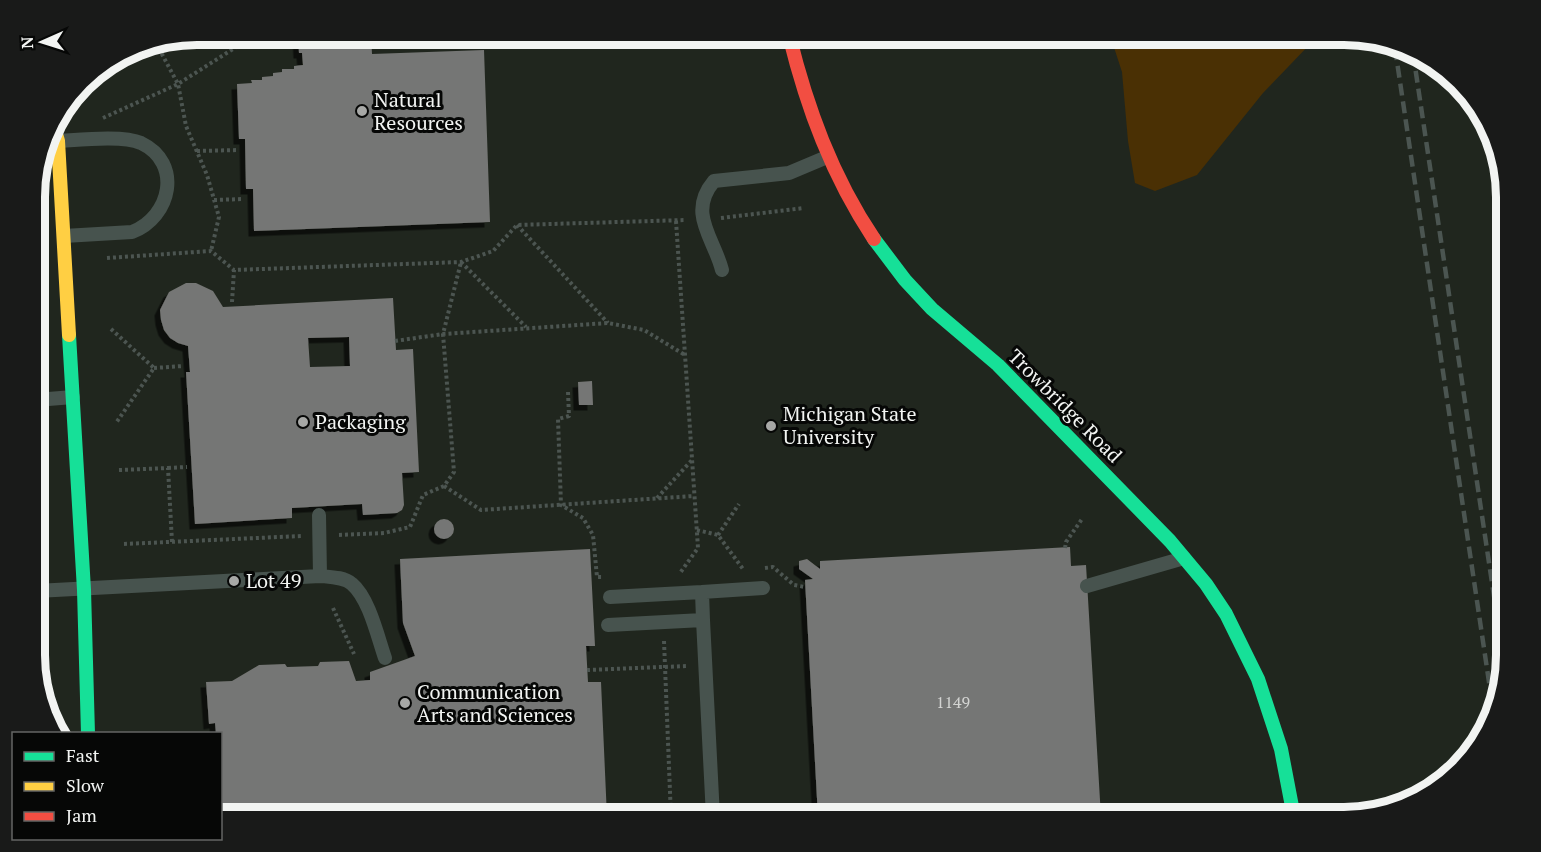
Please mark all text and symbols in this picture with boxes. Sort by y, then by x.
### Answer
north arrow [12,12,72,72]
text: N [16,36,38,49]
place label: Natural Resources [374,86,463,136]
marker: Natural Resources [355,104,369,118]
street label: Trowbridge Road [1003,343,1128,468]
place label: Michigan State University [783,400,917,450]
place label: Packaging [315,408,406,435]
marker: Packaging [296,415,310,429]
marker: Michigan State University [764,419,778,433]
place label: Lot 49 [246,567,301,594]
marker: Lot 49 [227,574,241,588]
place label: Communication Arts and Sciences [417,678,573,728]
house number: 1149 [936,691,970,713]
marker: Communication Arts and Sciences [398,696,412,710]
legend [12,732,222,840]
text: Fast [66,743,100,767]
text: Slow [66,773,105,797]
text: Jam [66,803,97,827]

